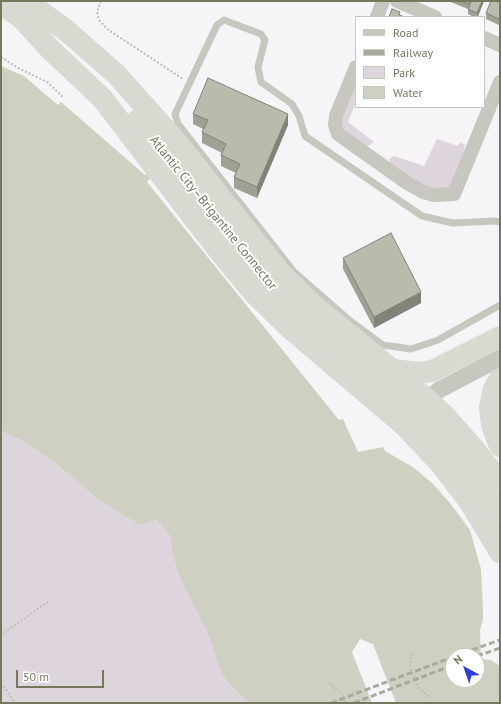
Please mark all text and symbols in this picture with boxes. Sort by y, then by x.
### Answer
legend [355,16,485,108]
text: Road [393,25,418,40]
text: Railway [393,45,433,60]
text: Park [393,65,415,80]
text: Water [393,85,423,100]
street label: Atlantic City–Brigantine Connector [146,133,280,293]
north arrow [445,648,485,688]
text: N [451,652,465,667]
scale bar [18,662,106,688]
text: 50 m [23,669,49,684]

